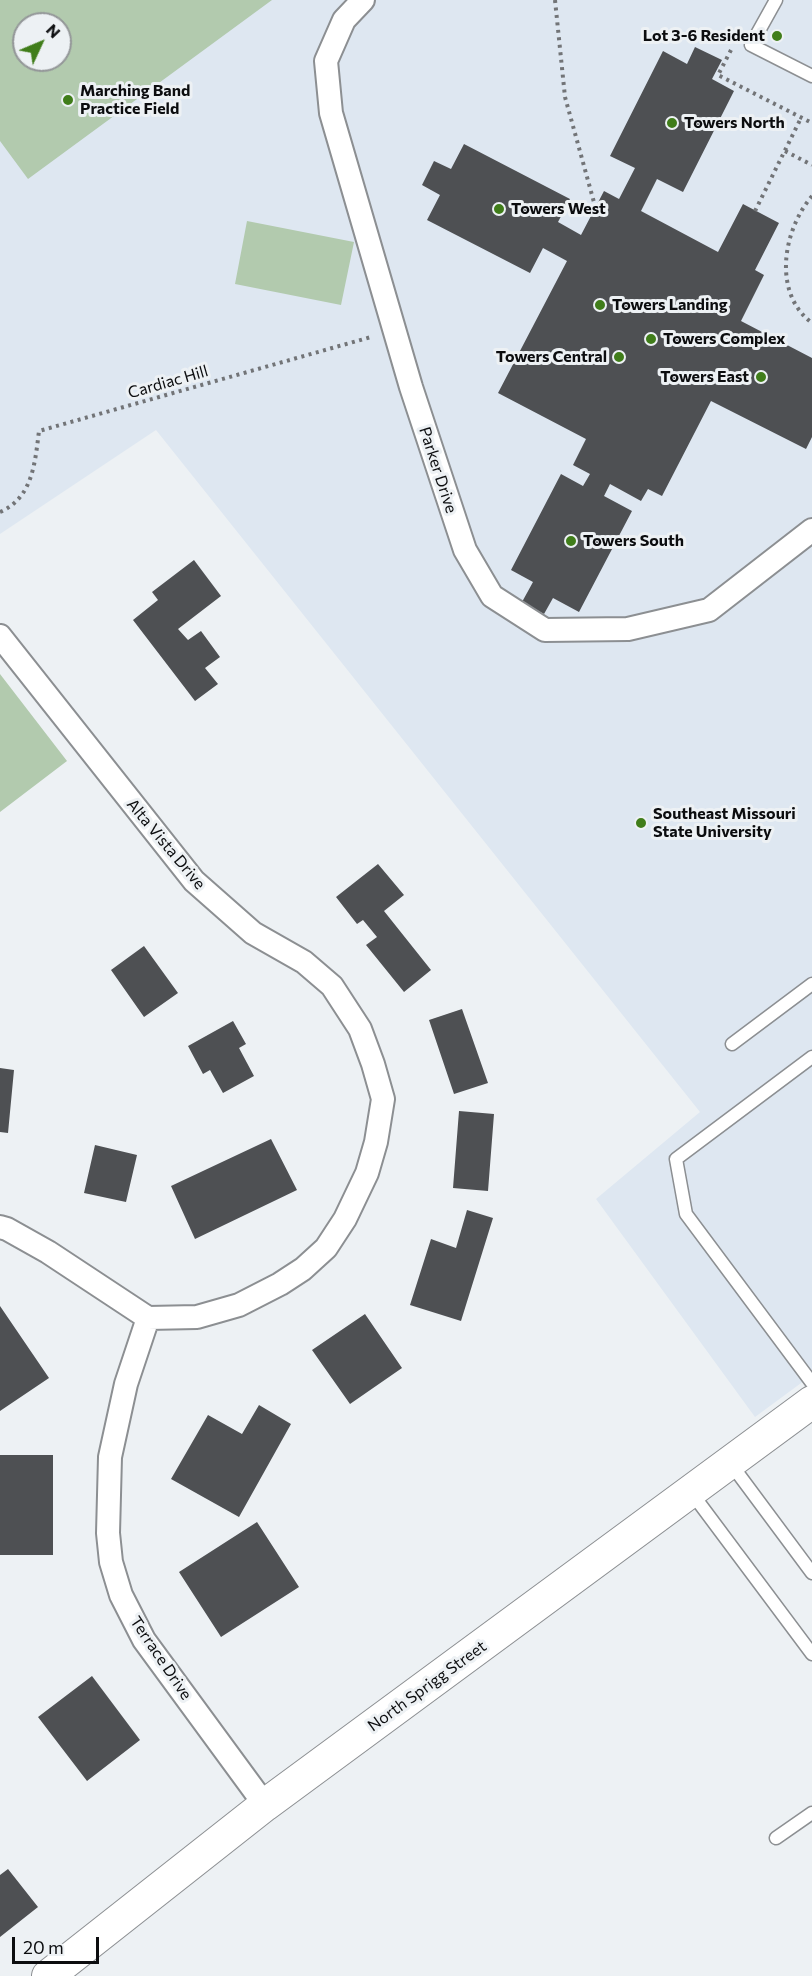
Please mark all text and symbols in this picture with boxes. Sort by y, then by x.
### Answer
north arrow [12,12,72,72]
text: N [43,20,65,41]
place label: Lot 3-6 Resident [643,26,765,46]
marker: Lot 3-6 Resident [770,29,784,43]
place label: Marching Band Practice Field [80,81,190,119]
marker: Marching Band Practice Field [61,93,75,107]
place label: Towers North [684,113,785,133]
marker: Towers North [665,116,679,130]
place label: Towers West [511,199,606,219]
marker: Towers West [492,202,506,216]
place label: Towers Landing [612,295,727,315]
marker: Towers Landing [593,298,607,312]
place label: Towers Complex [663,329,785,349]
marker: Towers Complex [644,332,658,346]
place label: Towers Central [496,347,607,367]
marker: Towers Central [612,350,626,364]
street label: Cardiac Hill [126,361,210,403]
place label: Towers East [660,367,749,387]
marker: Towers East [754,370,768,384]
street label: Parker Drive [415,424,461,516]
place label: Towers South [583,531,684,551]
marker: Towers South [564,534,578,548]
street label: Alta Vista Drive [123,795,209,893]
place label: Southeast Missouri State University [653,804,796,842]
marker: Southeast Missouri State University [634,816,648,830]
street label: Terrace Drive [126,1613,196,1703]
street label: North Sprigg Street [364,1637,490,1735]
scale bar [15,1925,102,1963]
text: 20 m [23,1936,64,1958]

